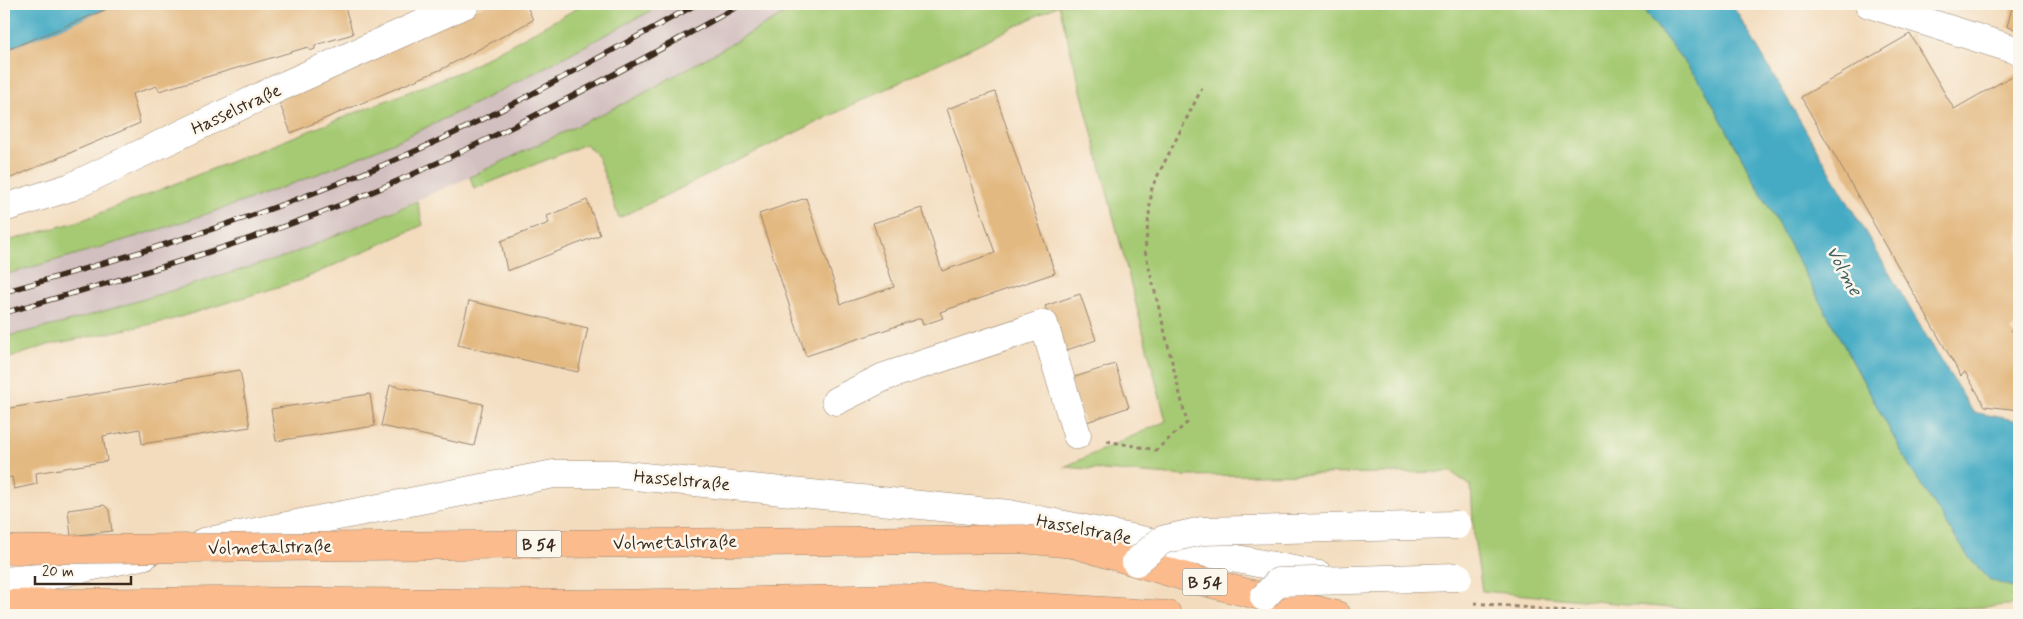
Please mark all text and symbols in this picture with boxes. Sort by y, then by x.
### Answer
street label: Hasselstraße [188,79,285,141]
water label: Volme [1820,241,1868,301]
street label: Hasselstraße [633,465,731,497]
street label: Hasselstraße [1034,509,1134,551]
road number: B 54 [516,530,562,558]
street label: Volmetalstraße [613,530,737,556]
street label: Volmetalstraße [208,535,332,561]
scale bar [35,554,131,586]
text: 20 m [42,562,74,582]
road number: B 54 [1182,568,1228,596]

